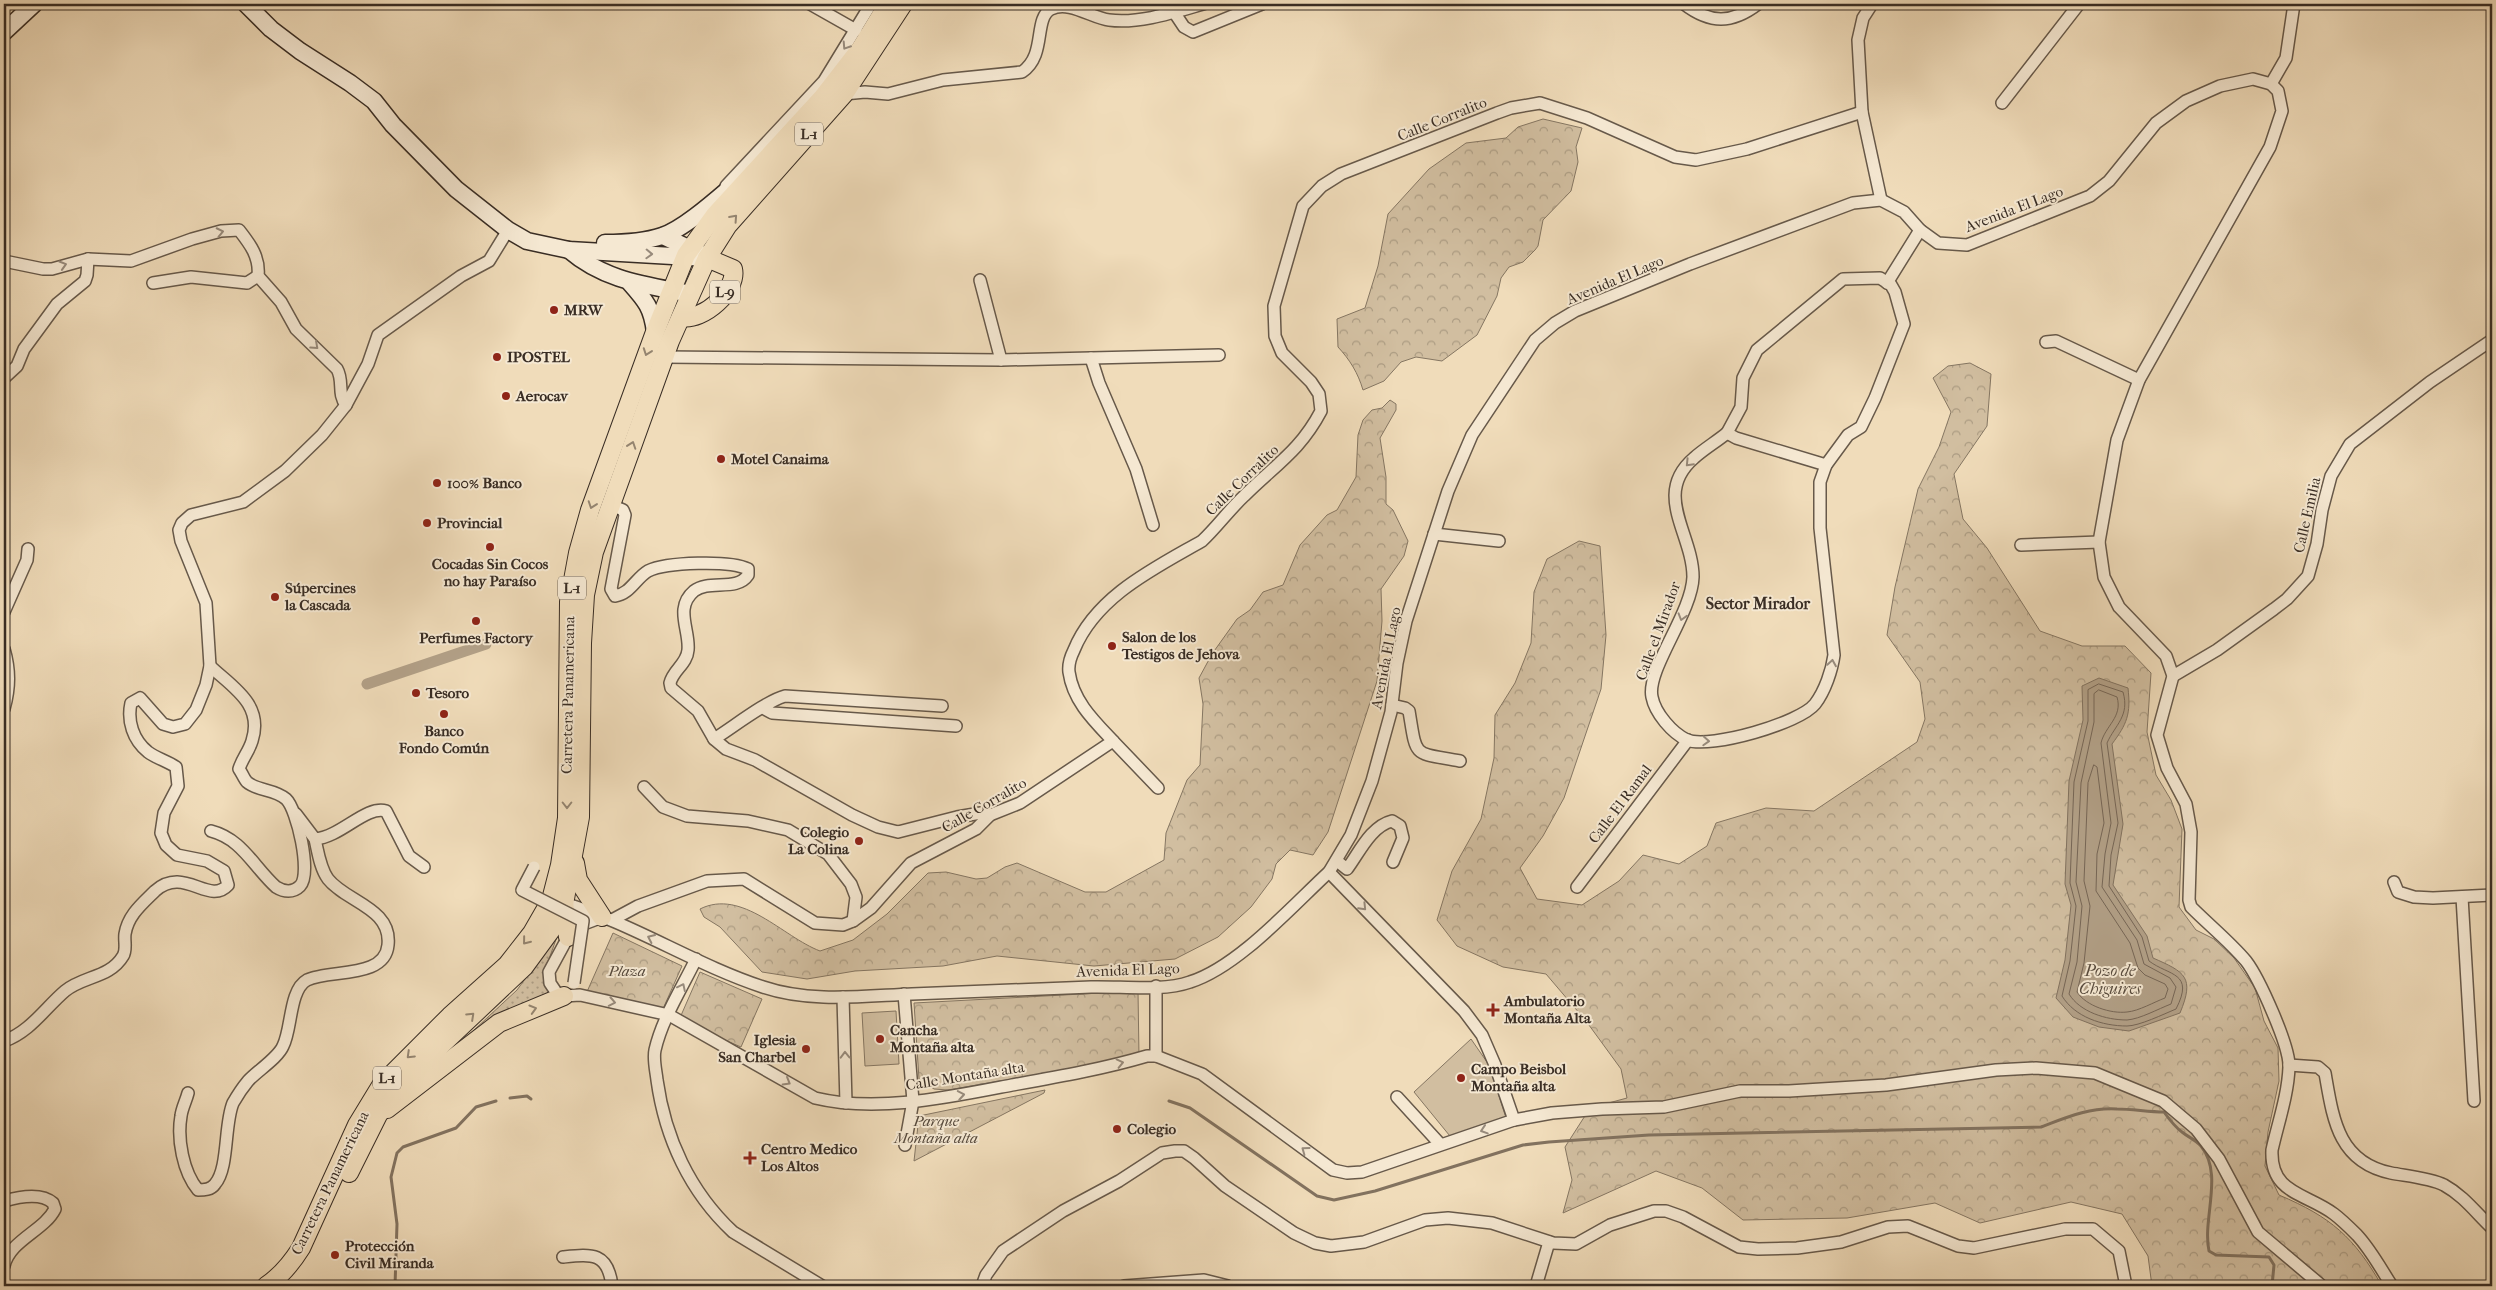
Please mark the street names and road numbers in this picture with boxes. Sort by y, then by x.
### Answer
street label: Calle Corralito [1395,93,1490,145]
road number: L-1 [795,122,823,146]
street label: Avenida El Lago [1962,182,2066,236]
street label: Avenida El Lago [1563,251,1667,309]
road number: L-9 [710,280,740,304]
street label: Calle Corralito [1202,440,1283,519]
street label: Calle Emilia [2290,474,2325,555]
road number: L-1 [558,576,586,600]
street label: Calle el Mirador [1632,578,1684,683]
street label: Avenida El Lago [1367,605,1405,712]
street label: Carretera Panamericana [558,615,578,774]
street label: Calle El Ramal [1585,761,1655,847]
street label: Calle Corralito [939,773,1030,836]
street label: Avenida El Lago [1075,959,1180,981]
street label: Calle Montaña alta [904,1058,1027,1094]
road number: L-1 [373,1066,401,1090]
street label: Carretera Panamericana [287,1107,373,1258]

